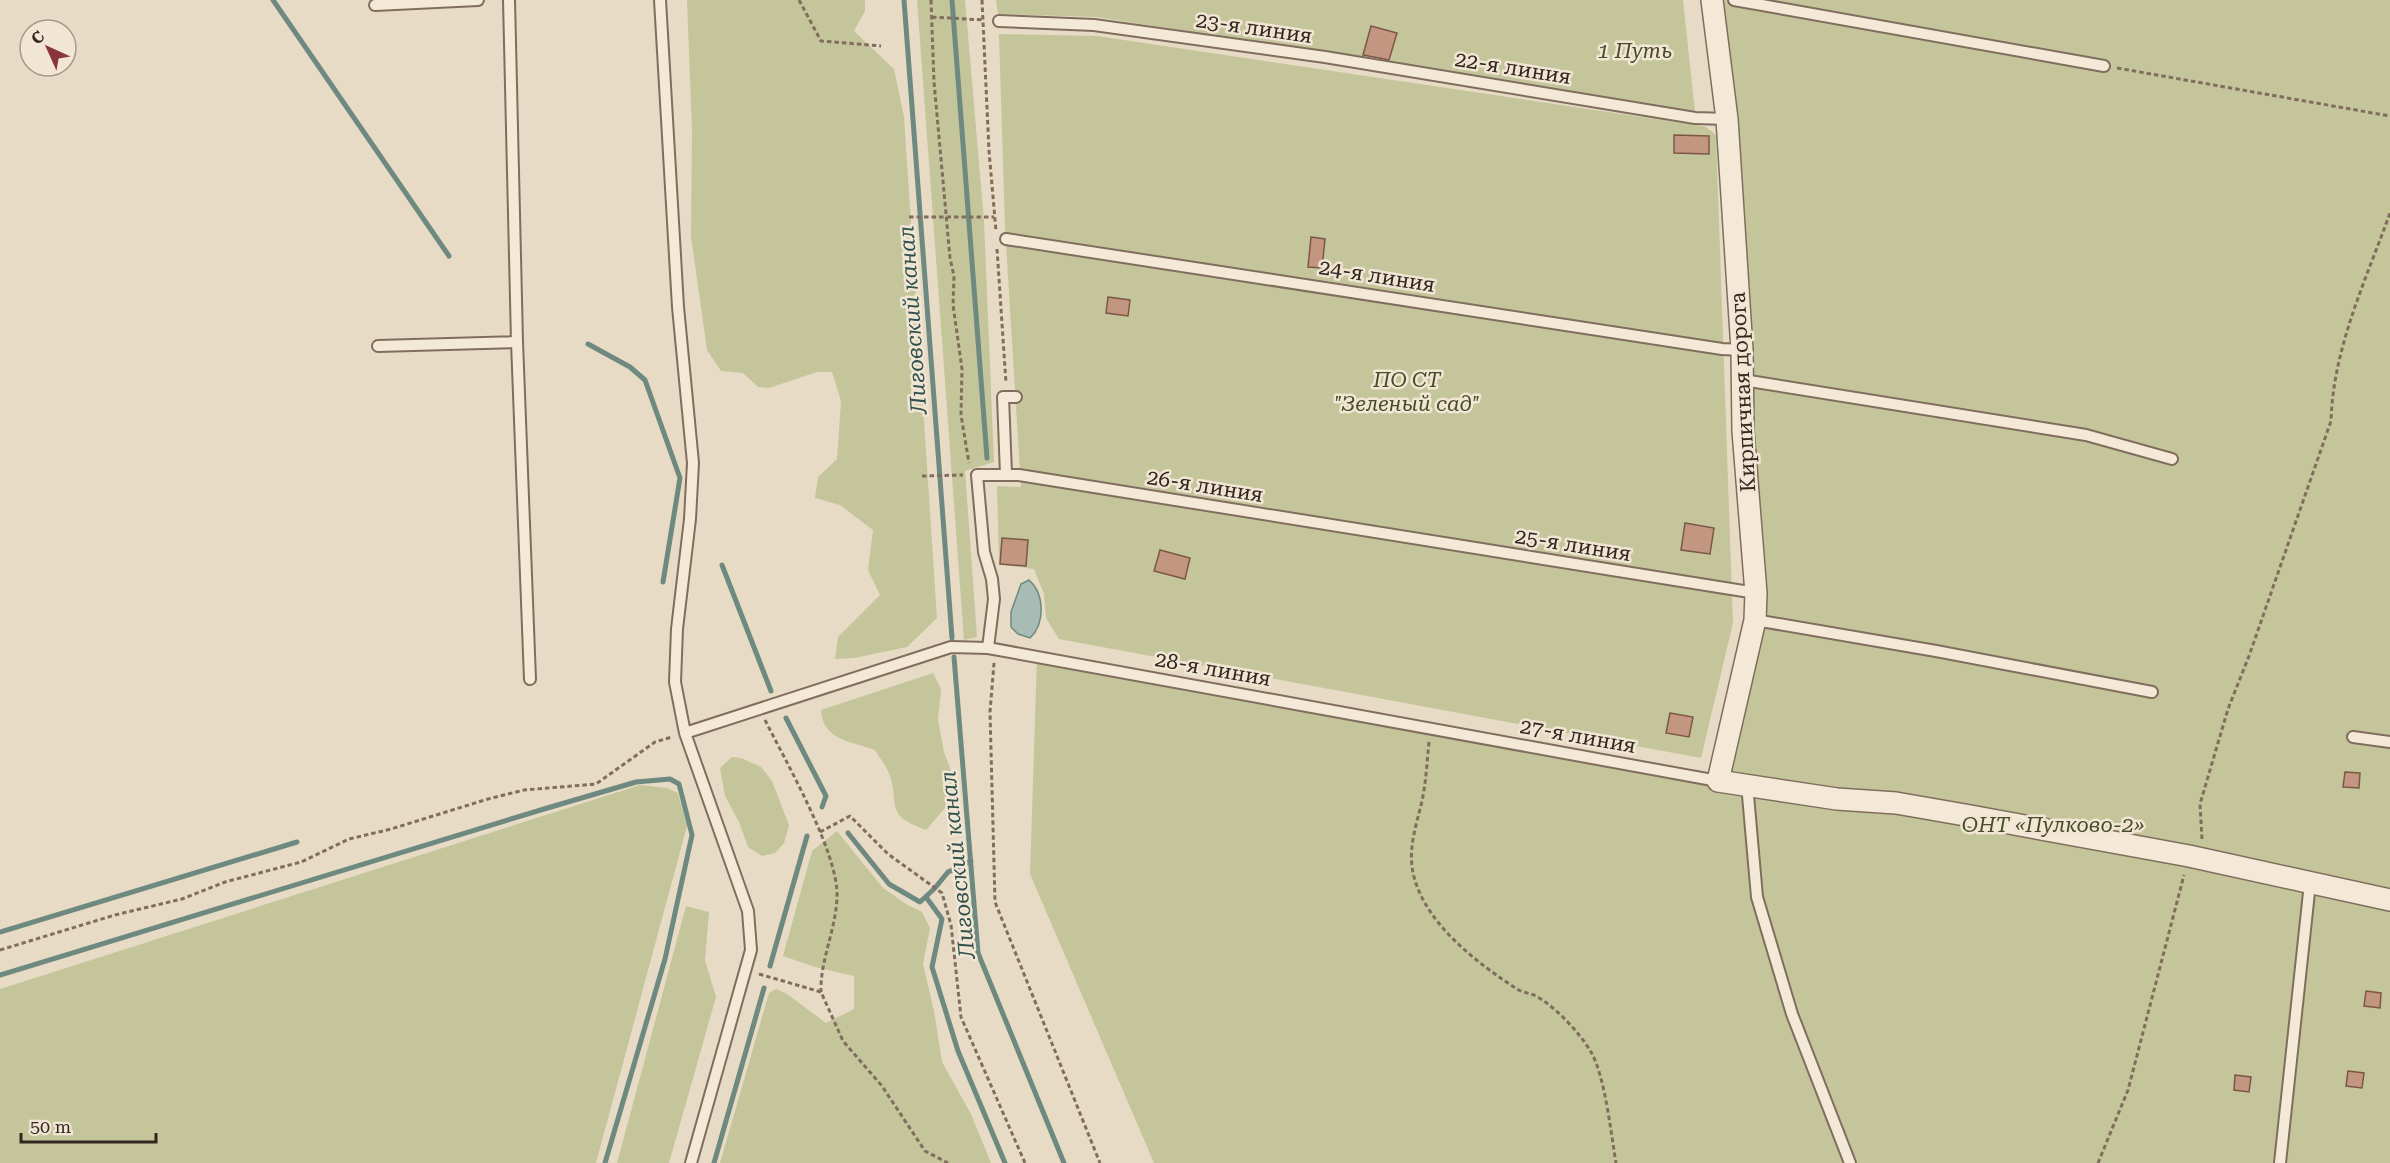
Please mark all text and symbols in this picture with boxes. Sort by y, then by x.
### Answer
street label: 23-я линия [1194,8,1314,48]
north arrow [18,18,78,78]
text: С [27,27,48,48]
park label: 1 Путь [1598,39,1672,63]
street label: 22-я линия [1453,47,1573,89]
water label: Лиговский канал [893,225,932,417]
street label: 24-я линия [1317,255,1437,297]
street label: Кирпичная дорога [1726,291,1760,493]
park label: ПО СТ "Зеленый сад" [1334,368,1480,416]
street label: 26-я линия [1145,465,1265,507]
street label: 25-я линия [1513,524,1633,566]
street label: 28-я линия [1153,647,1273,691]
street label: 27-я линия [1518,714,1638,758]
water label: Лиговский канал [935,770,980,962]
park label: ОНТ «Пулково-2» [1962,813,2144,837]
scale bar [21,1106,156,1144]
text: 50 m [30,1116,71,1137]

